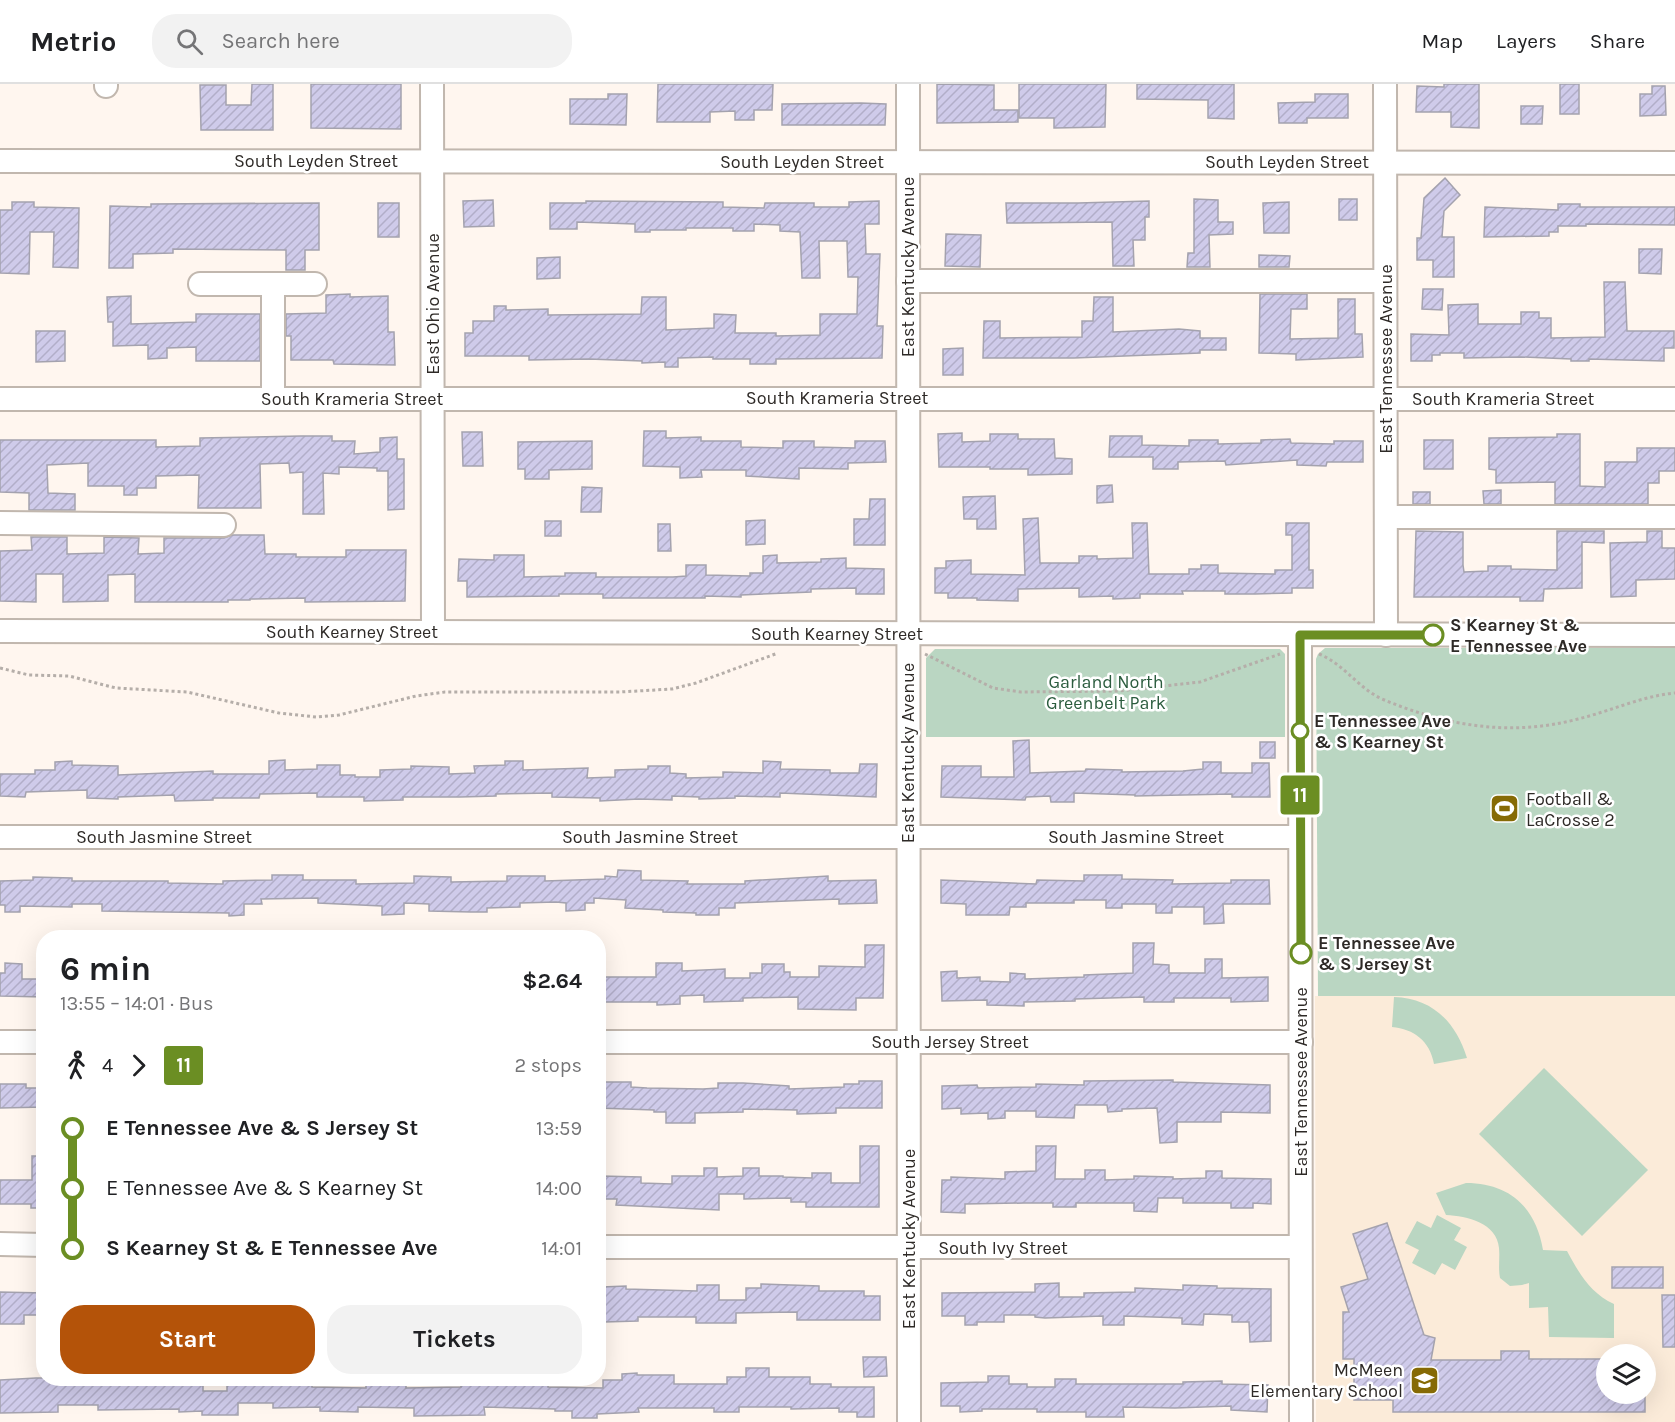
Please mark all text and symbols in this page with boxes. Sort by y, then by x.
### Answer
search box [152,14,572,68]
text: Metrio [30,25,116,58]
icon: search [173,25,206,58]
text: Search here [221,28,340,54]
text: Map [1421,29,1463,53]
text: Layers [1496,29,1557,53]
text: Share [1590,29,1645,53]
street label: South Leyden Street [234,150,398,172]
street label: South Leyden Street [720,151,884,173]
street label: South Leyden Street [1205,151,1369,173]
street label: East Kentucky Avenue [897,177,919,357]
street label: East Ohio Avenue [422,233,444,375]
street label: East Tennessee Avenue [1375,264,1397,454]
street label: South Krameria Street [746,387,928,409]
street label: South Krameria Street [261,388,443,410]
street label: South Krameria Street [1412,388,1594,410]
place label: S Kearney St & E Tennessee Ave [1450,614,1587,657]
street label: South Kearney Street [266,621,438,643]
street label: South Kearney Street [751,623,923,645]
marker: S Kearney St & E Tennessee Ave [1422,624,1444,646]
street label: East Kentucky Avenue [897,663,919,843]
park label: Garland North Greenbelt Park [1046,671,1166,714]
place label: E Tennessee Ave & S Kearney St [1314,710,1451,753]
marker: E Tennessee Ave & S Kearney St [1291,722,1309,740]
line badge: 11 [1273,776,1327,814]
text: 11 [1293,783,1307,807]
place label: Football & LaCrosse 2 [1526,788,1615,831]
sports icon: Football & LaCrosse 2 [1489,793,1521,825]
street label: South Jasmine Street [76,826,252,848]
street label: South Jasmine Street [562,826,738,848]
street label: South Jasmine Street [1048,826,1224,848]
place label: E Tennessee Ave & S Jersey St [1318,932,1455,975]
marker: E Tennessee Ave & S Jersey St [1290,942,1312,964]
text: 6 min [60,950,151,988]
text: $2.64 [522,968,582,994]
street label: East Tennessee Avenue [1290,987,1312,1177]
text: 13:55 – 14:01 · Bus [60,992,214,1015]
street label: South Jersey Street [871,1031,1029,1053]
icon: walk [60,1049,93,1082]
icon: forward [122,1049,155,1082]
text: 11 [176,1053,191,1077]
text: 4 [102,1054,113,1077]
text: 2 stops [515,1054,582,1077]
text: E Tennessee Ave & S Jersey St [106,1115,418,1141]
text: 13:59 [536,1117,582,1140]
street label: East Kentucky Avenue [898,1149,920,1329]
text: E Tennessee Ave & S Kearney St [106,1175,423,1201]
text: 14:00 [536,1177,582,1200]
text: S Kearney St & E Tennessee Ave [106,1235,438,1261]
text: 14:01 [541,1237,582,1260]
street label: South Ivy Street [938,1237,1068,1259]
button: Start [60,1305,315,1374]
button: Tickets [327,1305,582,1374]
map controls [1596,1344,1656,1404]
button: layers [1596,1344,1656,1404]
place label: McMeen Elementary School [1250,1359,1403,1402]
school or university icon: McMeen Elementary School [1408,1364,1440,1396]

